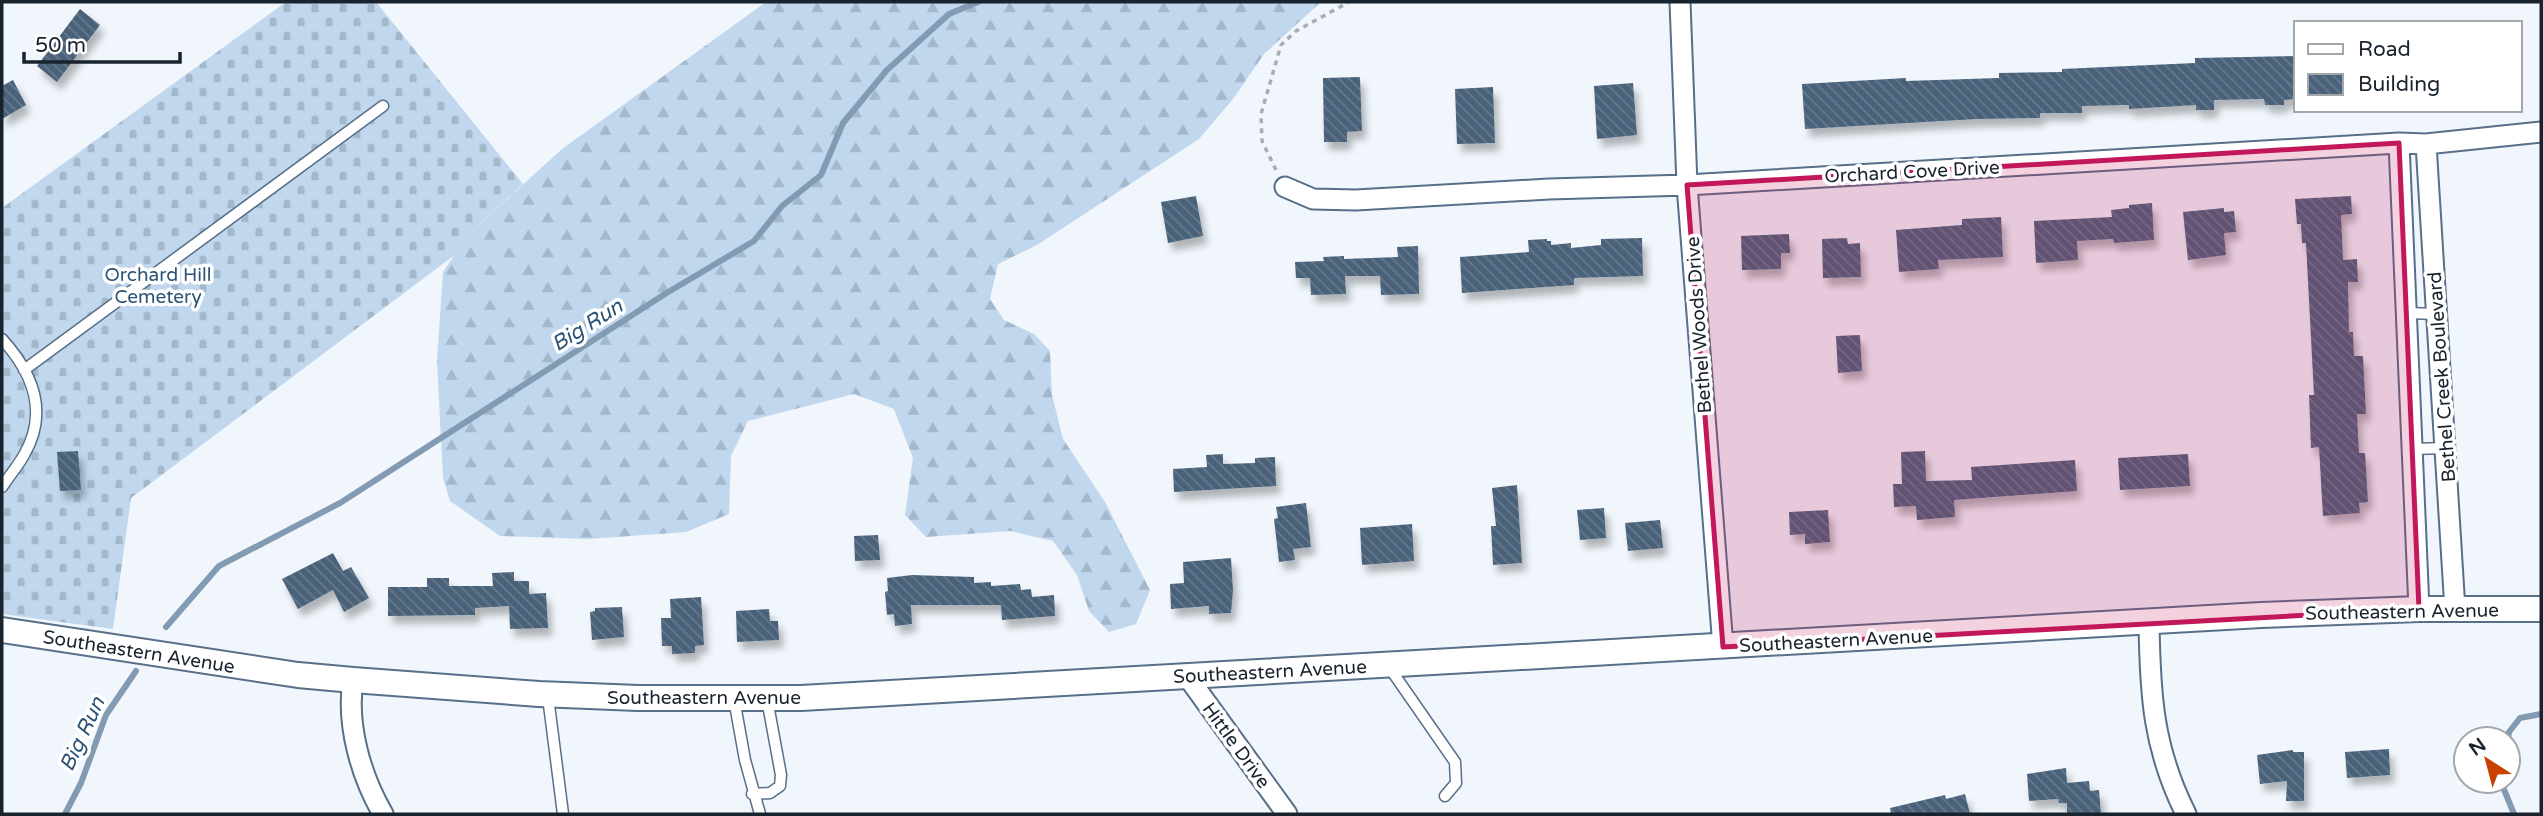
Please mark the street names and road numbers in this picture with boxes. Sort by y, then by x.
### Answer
street label: Orchard Cove Drive [1824,156,2000,188]
street label: Bethel Woods Drive [1682,236,1716,414]
street label: Bethel Creek Boulevard [2424,271,2460,483]
street label: Southeastern Avenue [2305,599,2499,625]
street label: Southeastern Avenue [1739,625,1933,657]
street label: Southeastern Avenue [41,626,236,678]
street label: Southeastern Avenue [1173,656,1367,688]
street label: Southeastern Avenue [607,687,801,709]
street label: Hittle Drive [1198,698,1275,793]

